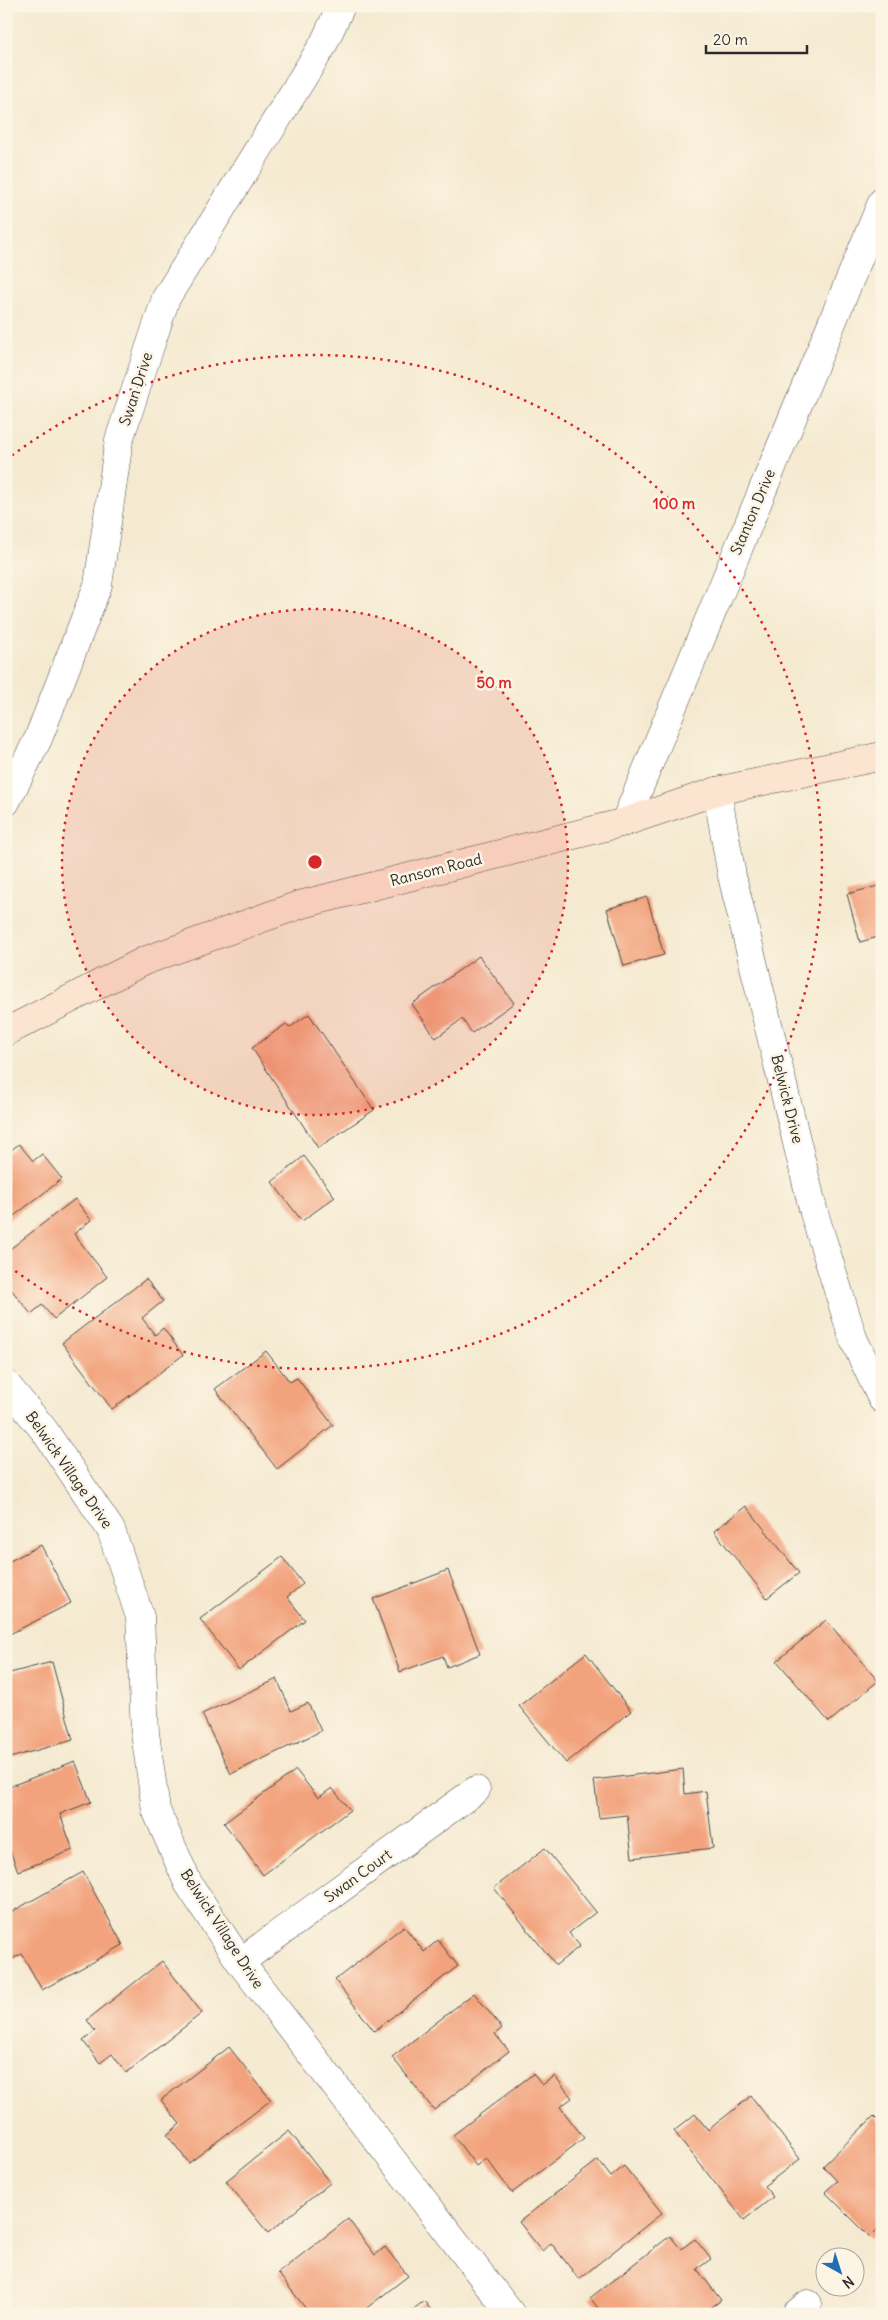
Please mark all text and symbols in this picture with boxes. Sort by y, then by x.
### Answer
scale bar [706,22,807,54]
text: 20 m [713,30,748,49]
street label: Swan Drive [115,350,156,428]
street label: Stanton Drive [726,466,779,558]
text: 100 m [653,494,695,513]
text: 50 m [476,673,512,692]
street label: Ransom Road [388,849,484,890]
centre of rings [306,853,324,871]
street label: Belwick Drive [767,1053,808,1145]
street label: Belwick Village Drive [22,1407,117,1532]
street label: Swan Court [320,1845,395,1906]
street label: Belwick Village Drive [177,1865,268,1992]
north arrow [816,2248,866,2298]
text: N [839,2272,858,2292]

